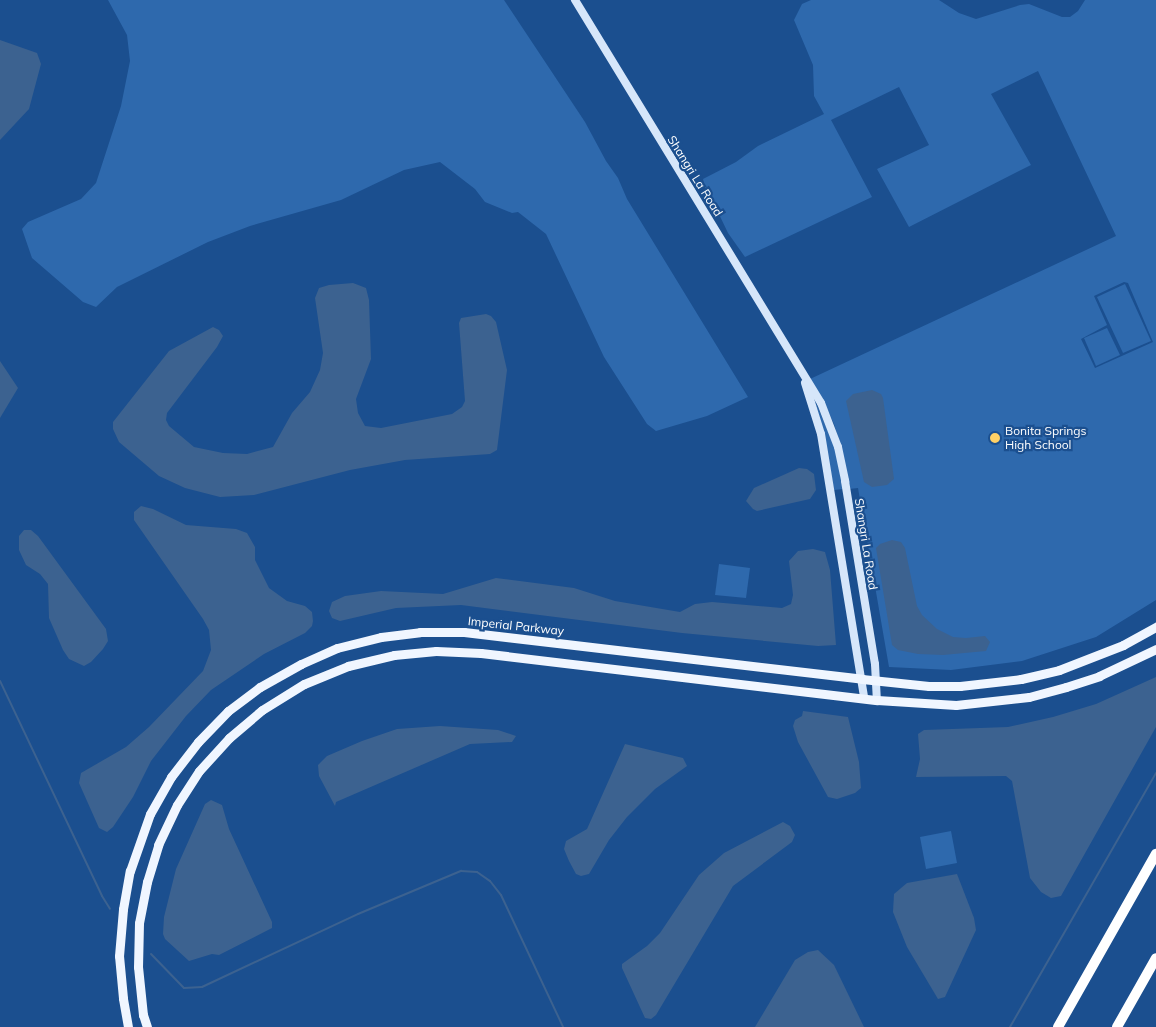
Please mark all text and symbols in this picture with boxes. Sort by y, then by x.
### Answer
street label: Shangri La Road [664,133,726,219]
place label: Bonita Springs High School [1005,424,1087,452]
marker: Bonita Springs High School [989,432,1001,444]
street label: Shangri La Road [852,497,880,591]
street label: Imperial Parkway [467,614,565,638]

